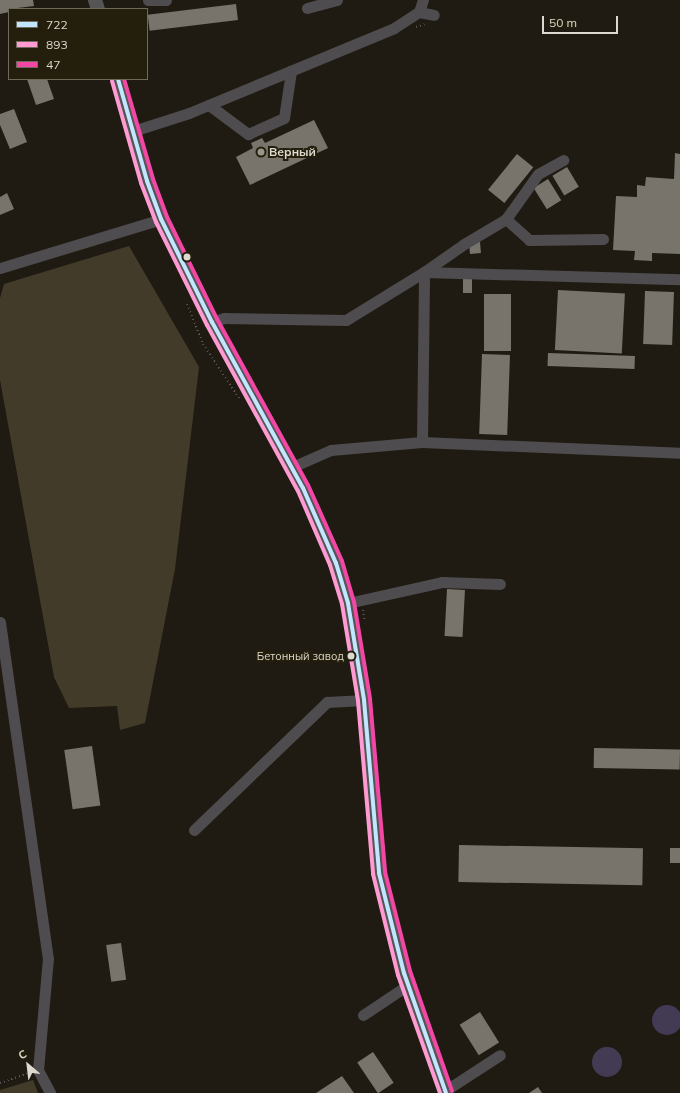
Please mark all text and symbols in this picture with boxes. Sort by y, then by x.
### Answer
legend [8,8,148,80]
scale bar [544,8,620,34]
text: 50 m [549,15,577,30]
text: 722 [46,17,68,32]
text: 893 [46,37,68,52]
text: 47 [46,57,60,72]
place label: Верный [269,145,316,159]
marker: Верный [256,147,266,157]
unlabelled marker [182,252,192,262]
place label: Бетонный завод [257,649,344,663]
marker: Бетонный завод [346,651,356,661]
north arrow [8,1045,48,1085]
text: С [16,1046,29,1062]

